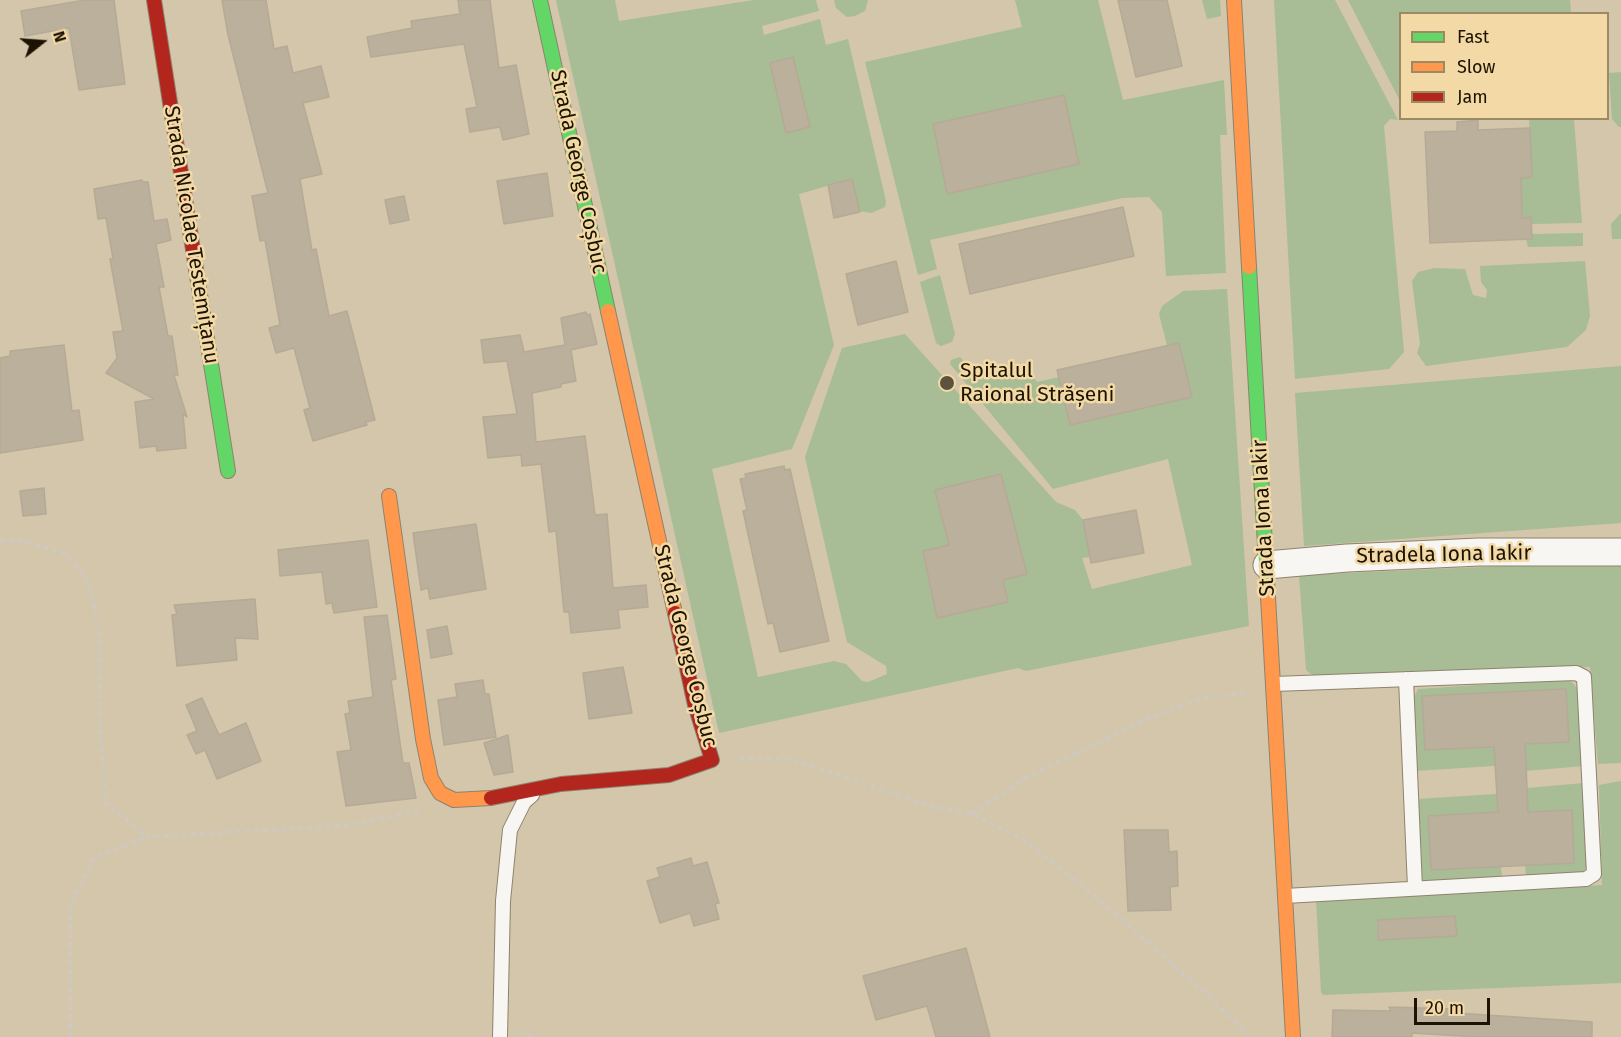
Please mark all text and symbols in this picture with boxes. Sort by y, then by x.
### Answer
north arrow [12,12,72,72]
legend [1399,12,1609,120]
text: Fast [1457,26,1489,48]
text: N [49,29,70,44]
text: Slow [1457,56,1495,78]
street label: Strada George Coșbuc [544,68,612,276]
text: Jam [1457,86,1488,108]
street label: Strada Nicolae Testemițanu [158,104,224,366]
place label: Spitalul Raional Strășeni [960,358,1114,408]
marker: Spitalul Raional Strășeni [938,374,956,392]
street label: Strada Iona Iakir [1247,439,1281,597]
street label: Stradela Iona Iakir [1356,541,1532,569]
street label: Strada George Coșbuc [648,542,722,750]
scale bar [1417,986,1494,1024]
text: 20 m [1425,997,1464,1019]

